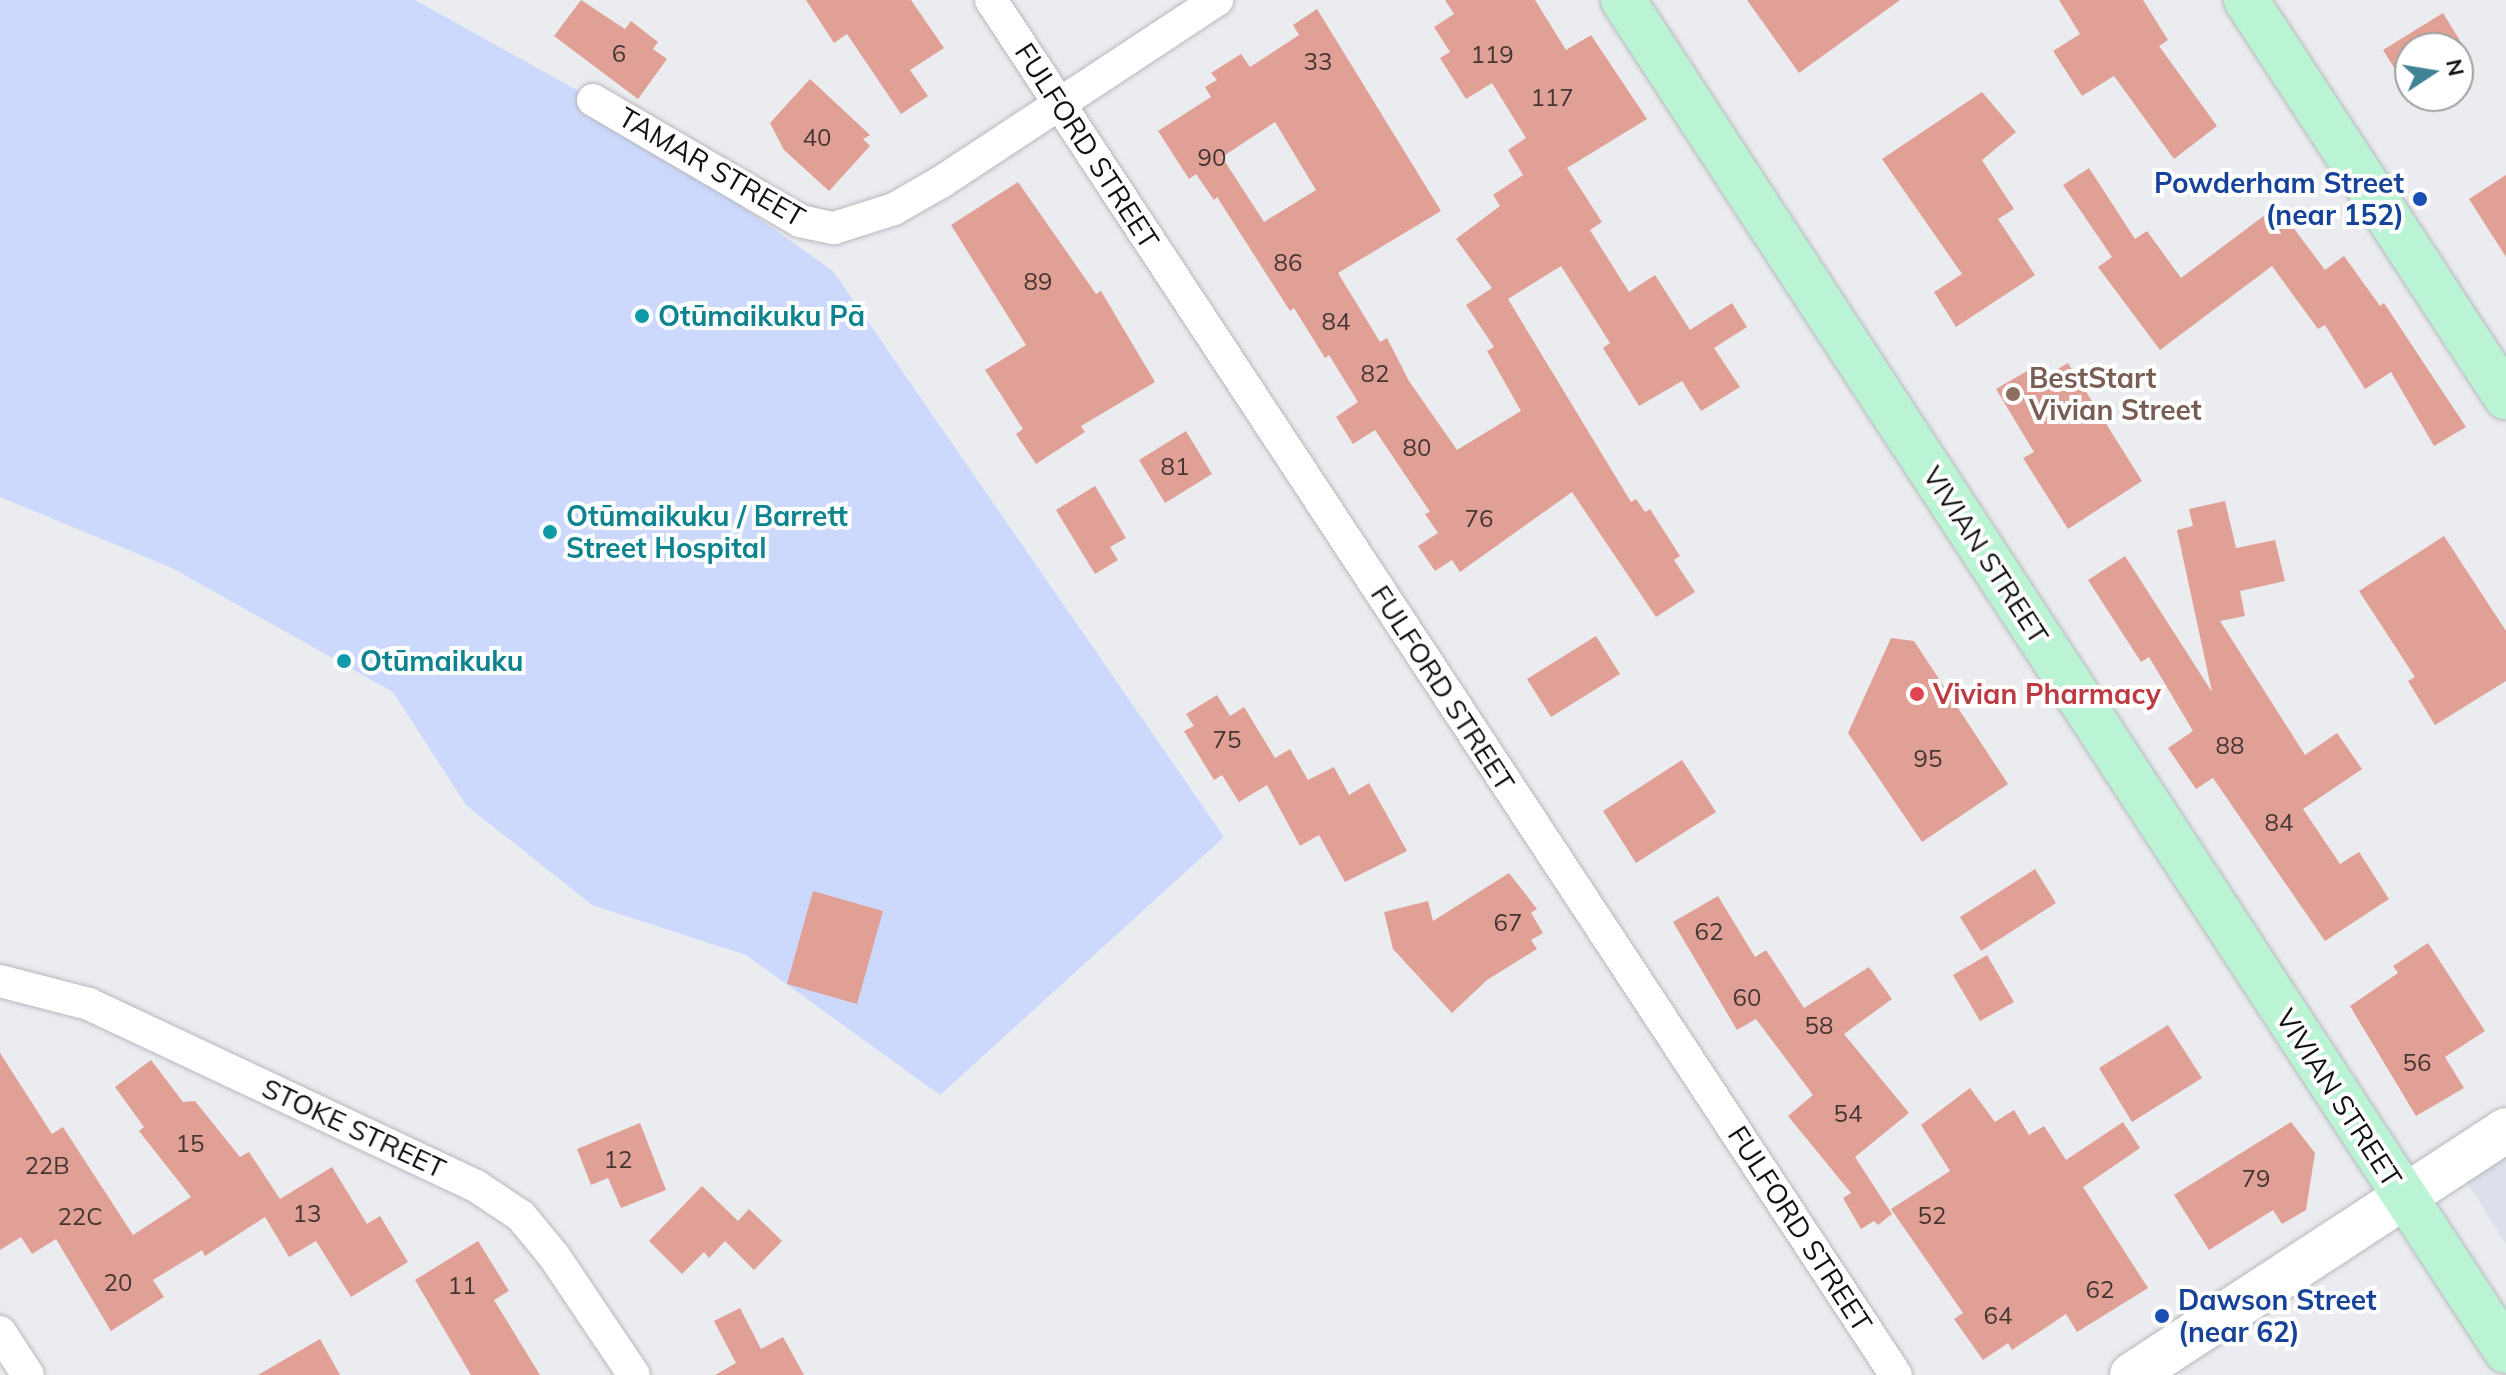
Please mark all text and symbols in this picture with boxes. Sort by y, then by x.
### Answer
north arrow [2394,32,2474,112]
street label: FULFORD STREET [1008,37,1166,255]
house number: 6 [612,40,626,68]
house number: 119 [1470,41,1514,69]
house number: 33 [1304,48,1332,76]
text: N [2440,56,2471,78]
house number: 117 [1530,84,1574,112]
street label: TAMAR STREET [613,100,811,234]
house number: 40 [803,124,831,152]
house number: 90 [1198,144,1226,172]
place label: Powderham Street (near 152) [2154,166,2404,232]
marker: Powderham Street (near 152) [2411,190,2429,208]
house number: 86 [1274,249,1302,277]
house number: 89 [1024,268,1052,296]
place label: Otūmaikuku Pā [658,299,865,333]
marker: Otūmaikuku Pā [633,307,651,325]
house number: 84 [1322,308,1350,336]
house number: 82 [1361,360,1389,388]
place label: BestStart Vivian Street [2029,361,2202,427]
marker: BestStart Vivian Street [2004,385,2022,403]
house number: 80 [1403,434,1431,462]
house number: 81 [1161,453,1189,481]
street label: VIVIAN STREET [1916,460,2056,650]
place label: Otūmaikuku / Barrett Street Hospital [566,499,848,565]
house number: 76 [1465,505,1493,533]
marker: Otūmaikuku / Barrett Street Hospital [541,523,559,541]
street label: FULFORD STREET [1364,579,1522,797]
place label: Otūmaikuku [360,644,523,678]
marker: Otūmaikuku [335,652,353,670]
place label: Vivian Pharmacy [1933,677,2161,711]
marker: Vivian Pharmacy [1908,685,1926,703]
house number: 75 [1213,726,1241,754]
house number: 88 [2216,732,2244,760]
house number: 95 [1914,745,1942,773]
house number: 84 [2265,809,2293,837]
house number: 67 [1494,909,1522,937]
house number: 62 [1695,918,1723,946]
house number: 60 [1733,984,1761,1012]
street label: VIVIAN STREET [2269,1003,2409,1193]
house number: 58 [1805,1012,1833,1040]
house number: 56 [2403,1049,2431,1077]
street label: STOKE STREET [257,1071,451,1185]
house number: 54 [1834,1100,1862,1128]
street label: FULFORD STREET [1721,1120,1879,1338]
house number: 15 [176,1130,204,1158]
house number: 12 [604,1146,632,1174]
house number: 22B [24,1152,70,1180]
house number: 79 [2242,1165,2270,1193]
house number: 13 [293,1200,321,1228]
house number: 52 [1918,1202,1946,1230]
house number: 22C [57,1203,103,1231]
house number: 20 [104,1269,132,1297]
house number: 11 [448,1272,476,1300]
house number: 62 [2086,1276,2114,1304]
place label: Dawson Street (near 62) [2178,1283,2377,1349]
house number: 64 [1984,1302,2012,1330]
marker: Dawson Street (near 62) [2153,1307,2171,1325]

